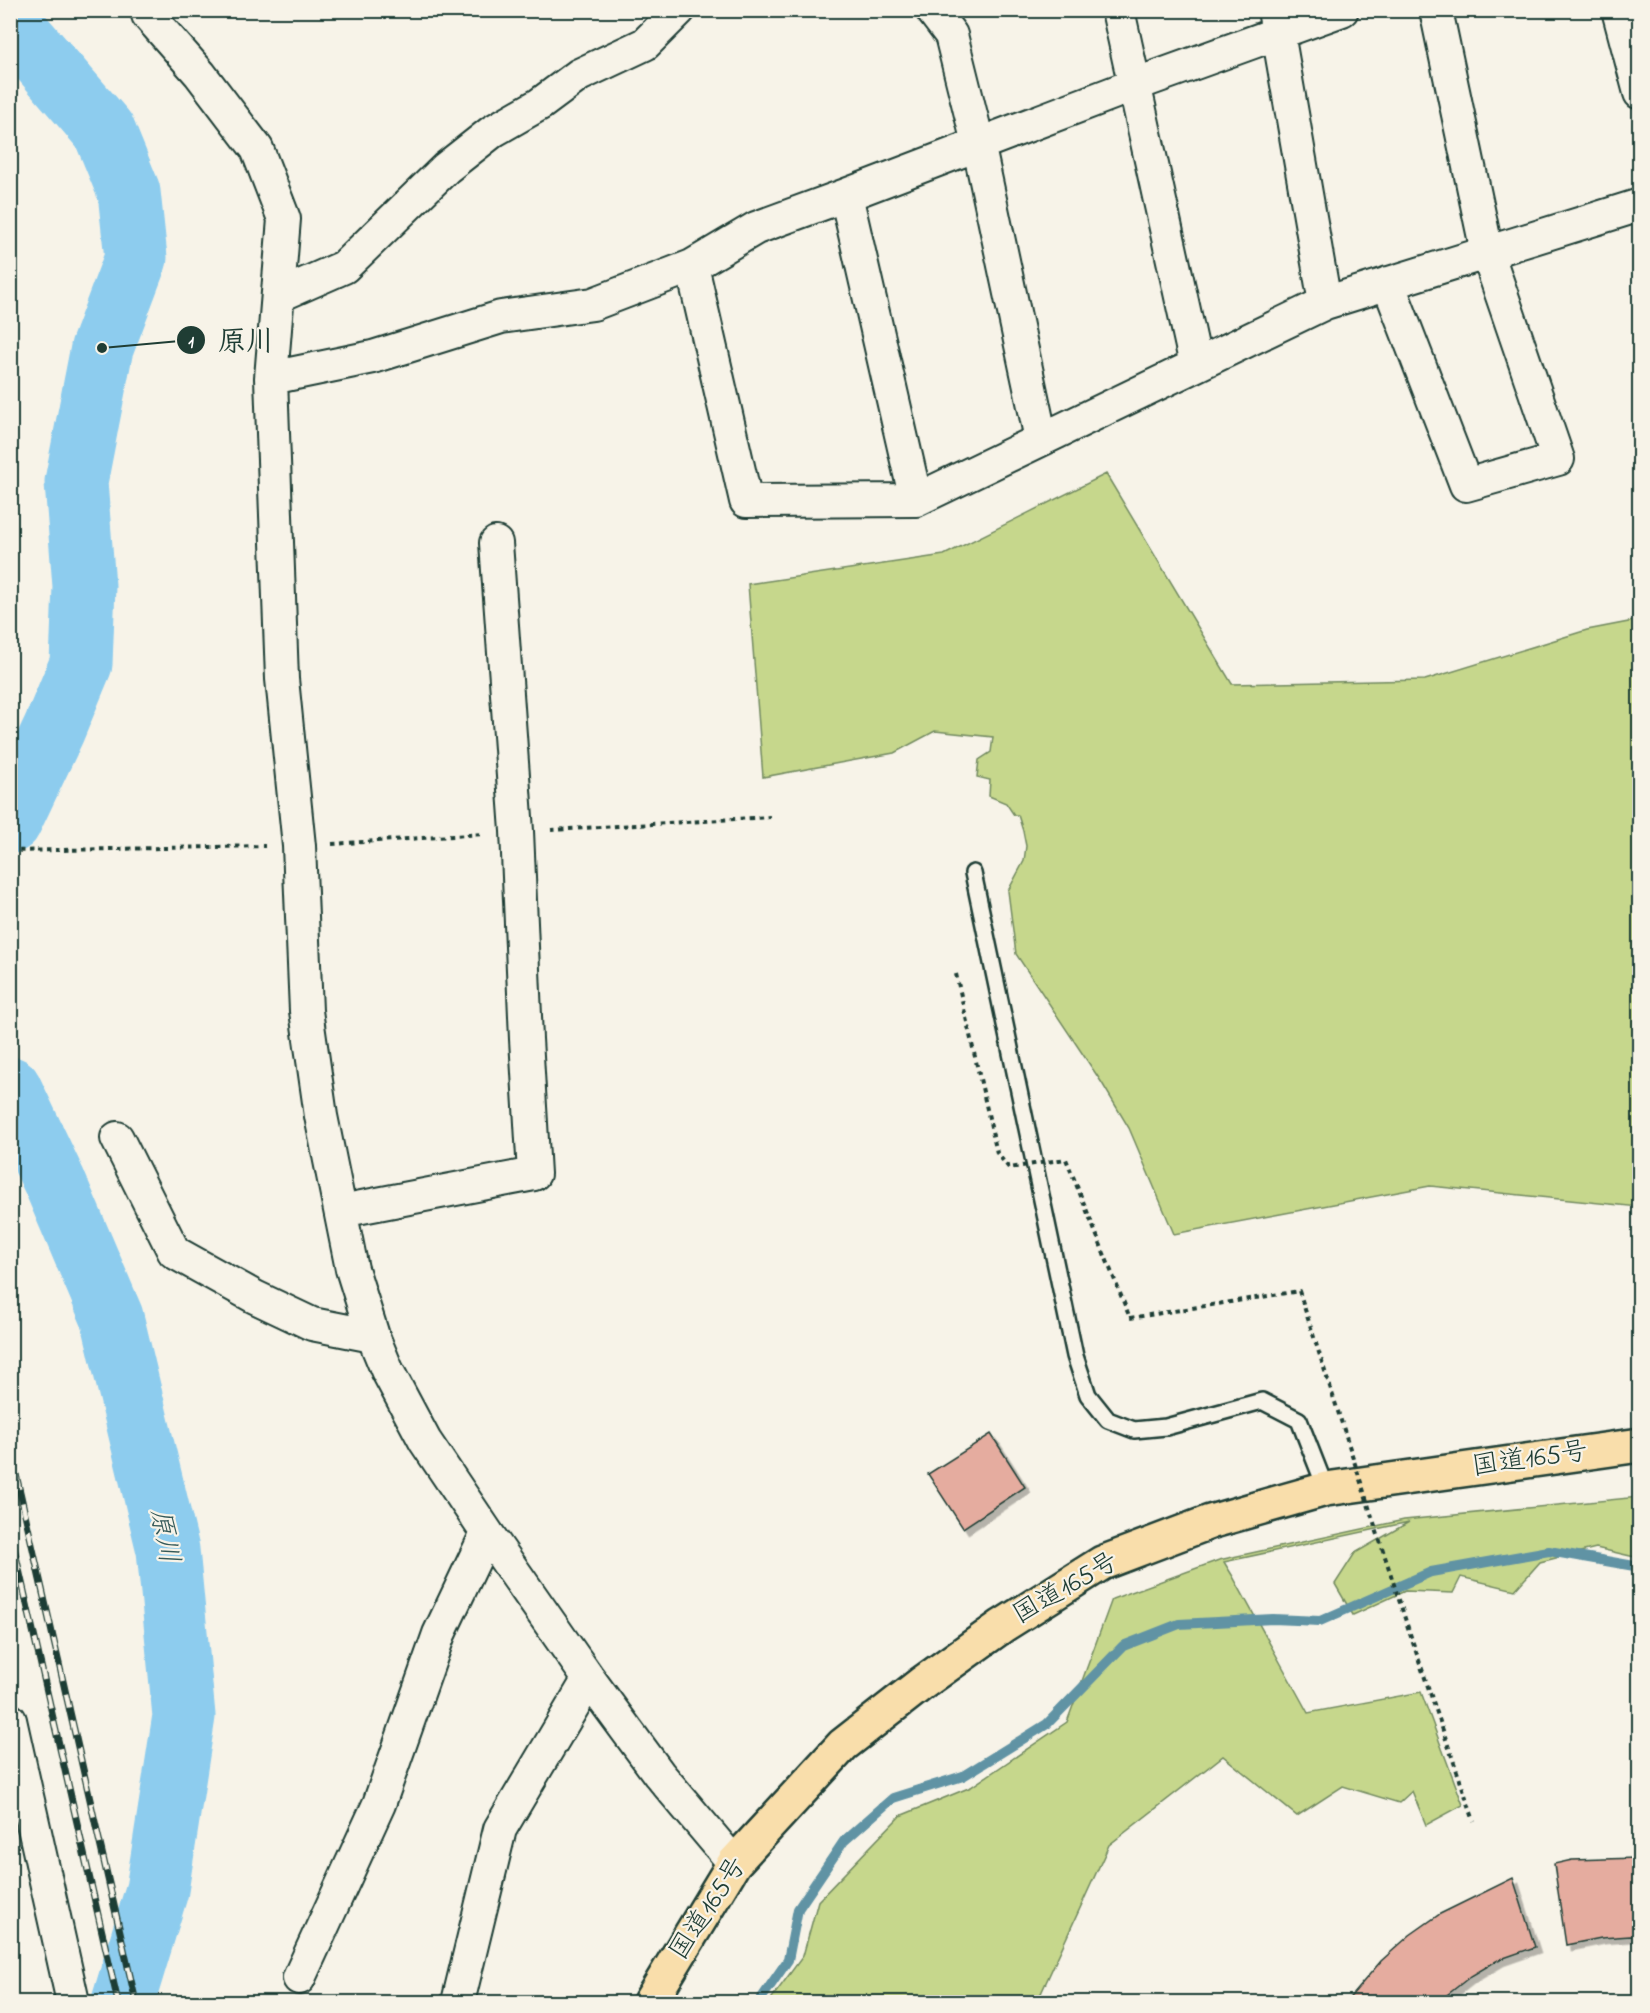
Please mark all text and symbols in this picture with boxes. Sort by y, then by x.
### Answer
callout: 原川 [176,317,286,363]
text: 原川 [218,323,274,364]
text: 1 [188,330,194,356]
street label: 国道165号 [1469,1433,1591,1487]
water label: 原川 [138,1505,188,1567]
street label: 国道165号 [1006,1543,1126,1635]
street label: 国道165号 [661,1849,757,1969]

